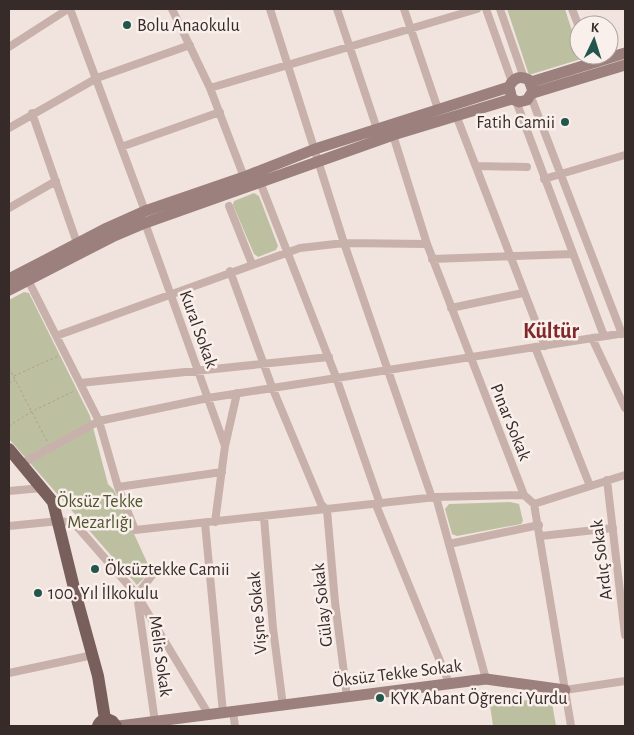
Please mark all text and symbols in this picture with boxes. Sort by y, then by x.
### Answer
north arrow [569,15,619,65]
place label: Bolu Anaokulu [137,17,240,35]
marker: Bolu Anaokulu [121,19,133,31]
text: K [590,21,600,35]
place label: Fatih Camii [476,114,555,132]
marker: Fatih Camii [559,116,571,128]
street label: Kural Sokak [176,288,221,371]
district label: Kültür [523,320,579,342]
street label: Pınar Sokak [487,381,534,464]
park label: Öksüz Tekke Mezarlığı [57,491,143,532]
street label: Ardıç Sokak [588,518,616,601]
place label: Öksüztekke Camii [105,559,230,579]
street label: Gülay Sokak [310,561,336,648]
marker: Öksüztekke Camii [89,563,101,575]
street label: Vişne Sokak [245,570,271,655]
place label: 100. Yıl İlkokulu [48,583,158,603]
marker: 100. Yıl İlkokulu [32,587,44,599]
street label: Melis Sokak [145,614,175,699]
street label: Öksüz Tekke Sokak [331,655,464,691]
place label: KYK Abant Öğrenci Yurdu [390,688,567,708]
marker: KYK Abant Öğrenci Yurdu [374,692,386,704]

